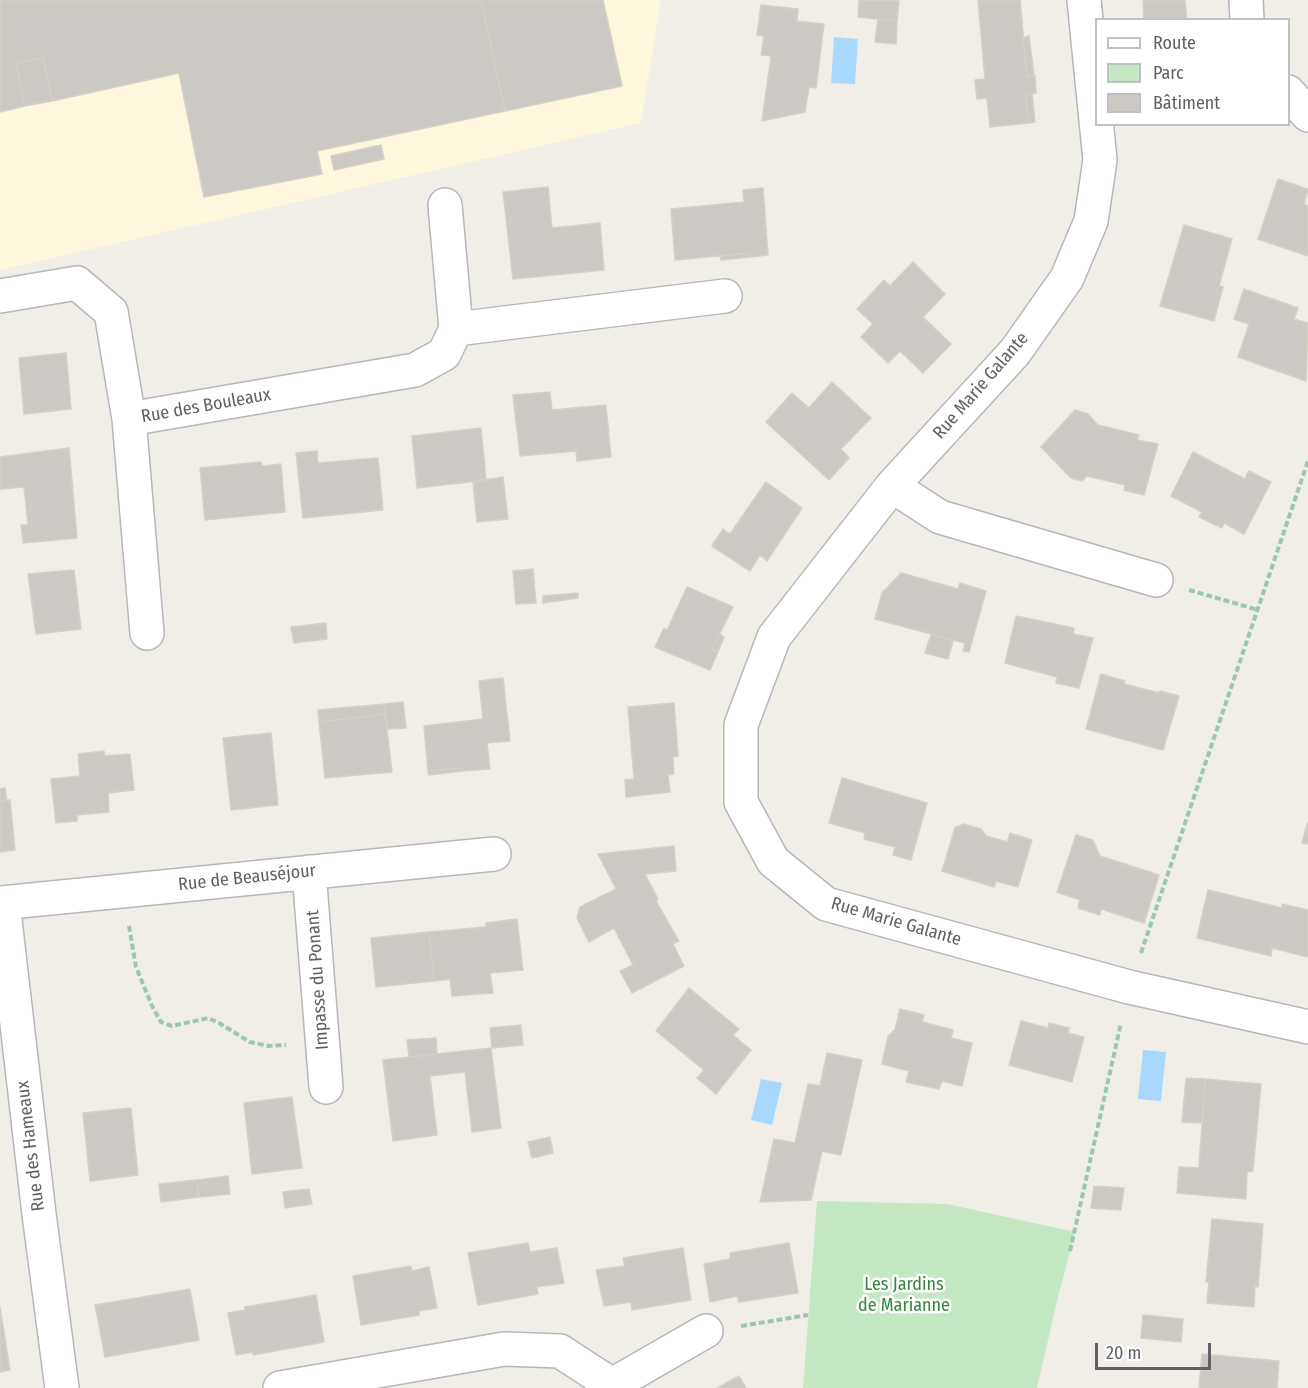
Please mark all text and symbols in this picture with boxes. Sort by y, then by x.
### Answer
legend [1095,18,1290,126]
text: Route [1153,32,1196,54]
text: Parc [1153,62,1184,84]
text: Bâtiment [1153,92,1220,114]
street label: Rue Marie Galante [929,328,1033,444]
street label: Rue des Bouleaux [140,384,272,428]
street label: Rue de Beauséjour [177,860,317,896]
street label: Rue Marie Galante [828,893,964,951]
street label: Impasse du Ponant [302,909,334,1051]
street label: Rue des Hameaux [12,1080,50,1212]
park label: Les Jardins de Marianne [858,1274,950,1316]
scale bar [1098,1331,1214,1369]
text: 20 m [1106,1342,1141,1364]

